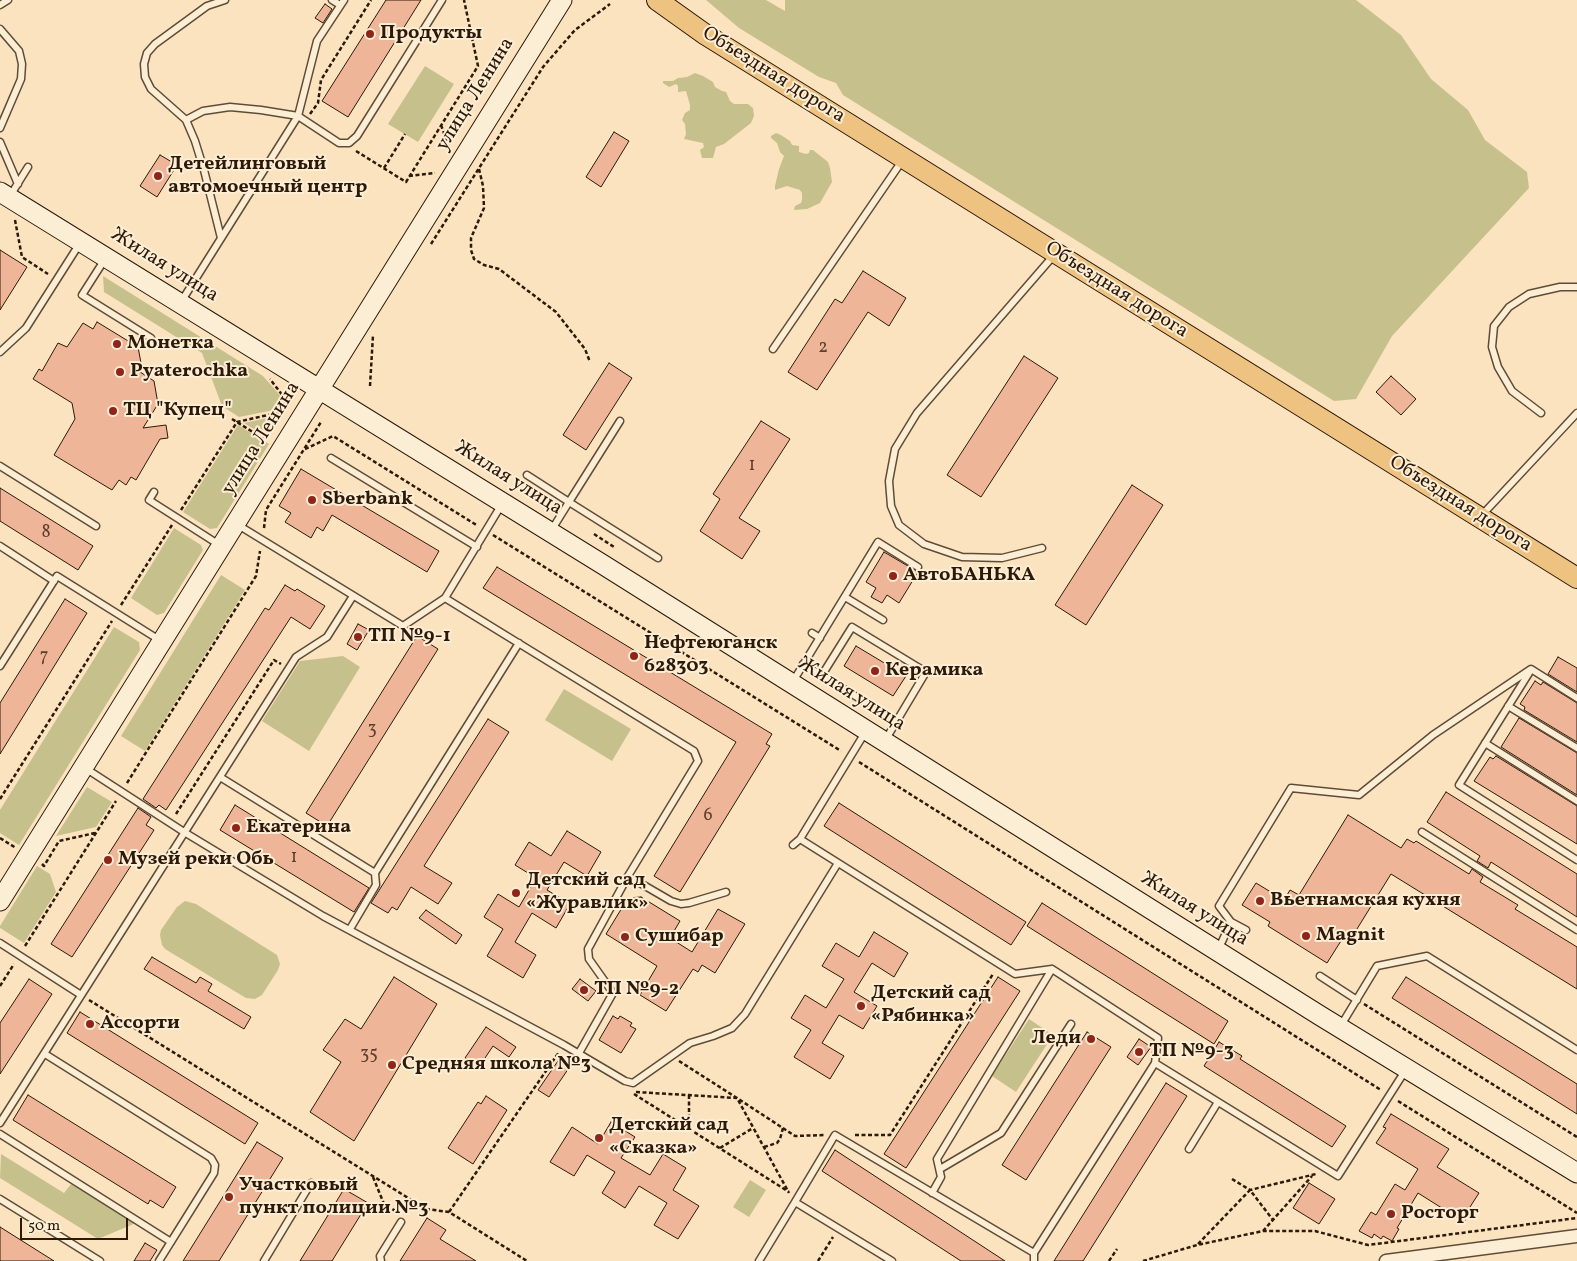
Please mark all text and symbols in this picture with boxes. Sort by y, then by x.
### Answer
place label: Продукты [380,22,482,46]
street label: Объездная дорога [697,22,849,130]
marker: Продукты [364,28,376,40]
street label: улица Ленина [432,34,520,156]
place label: Детейлинговый автомоечный центр [168,153,367,200]
marker: Детейлинговый автомоечный центр [152,170,164,182]
street label: Жилая улица [106,223,222,309]
street label: Объездная дорога [1040,237,1192,345]
place label: Монетка [127,332,214,356]
marker: Монетка [111,338,123,350]
house number: 2 [818,338,828,360]
place label: Pyaterochka [130,360,248,384]
marker: Pyaterochka [114,366,126,378]
street label: улица Ленина [218,378,306,500]
place label: ТЦ "Купец" [123,399,232,423]
marker: ТЦ "Купец" [107,405,119,417]
street label: Жилая улица [450,436,566,522]
street label: Объездная дорога [1384,451,1536,559]
house number: 1 [749,456,755,478]
place label: Sberbank [322,488,413,512]
marker: Sberbank [306,494,318,506]
house number: 8 [41,523,51,545]
place label: АвтоБАНЬКА [903,564,1035,588]
marker: АвтоБАНЬКА [887,570,899,582]
place label: ТП №9-1 [368,625,451,649]
marker: ТП №9-1 [352,631,364,643]
place label: Нефтеюганск 628303 [644,632,778,679]
house number: 7 [40,647,48,669]
marker: Нефтеюганск 628303 [628,650,640,662]
street label: Жилая улица [793,652,909,738]
place label: Керамика [885,659,983,683]
marker: Керамика [869,665,881,677]
house number: 3 [367,720,377,742]
house number: 6 [703,806,713,828]
place label: Екатерина [246,816,351,840]
marker: Екатерина [230,822,242,834]
place label: Музей реки Обь [118,848,274,872]
house number: 1 [291,848,297,870]
marker: Музей реки Обь [102,854,114,866]
street label: Жилая улица [1136,867,1252,953]
place label: Детский сад «Журавлик» [526,869,649,916]
marker: Детский сад «Журавлик» [510,887,522,899]
place label: Вьетнамская кухня [1270,889,1461,913]
marker: Вьетнамская кухня [1254,895,1266,907]
place label: Magnit [1316,924,1385,948]
place label: Сушибар [635,925,724,949]
marker: Magnit [1300,930,1312,942]
marker: Сушибар [619,931,631,943]
place label: ТП №9-2 [594,978,679,1002]
place label: Детский сад «Рябинка» [871,982,991,1029]
marker: ТП №9-2 [578,984,590,996]
marker: Детский сад «Рябинка» [855,1000,867,1012]
place label: Ассорти [100,1012,180,1036]
marker: Ассорти [84,1018,96,1030]
place label: Леди [1032,1027,1081,1051]
marker: Леди [1085,1033,1097,1045]
place label: ТП №9-3 [1149,1040,1234,1064]
house number: 35 [360,1045,378,1067]
marker: ТП №9-3 [1133,1046,1145,1058]
place label: Средняя школа №3 [402,1053,591,1077]
marker: Средняя школа №3 [386,1059,398,1071]
place label: Детский сад «Сказка» [609,1114,729,1161]
marker: Детский сад «Сказка» [593,1132,605,1144]
place label: Участковый пункт полиции №3 [239,1174,428,1221]
marker: Участковый пункт полиции №3 [223,1191,235,1203]
place label: Росторг [1401,1202,1479,1226]
scale bar [22,1208,130,1240]
marker: Росторг [1385,1208,1397,1220]
text: 50 m [28,1216,60,1237]

